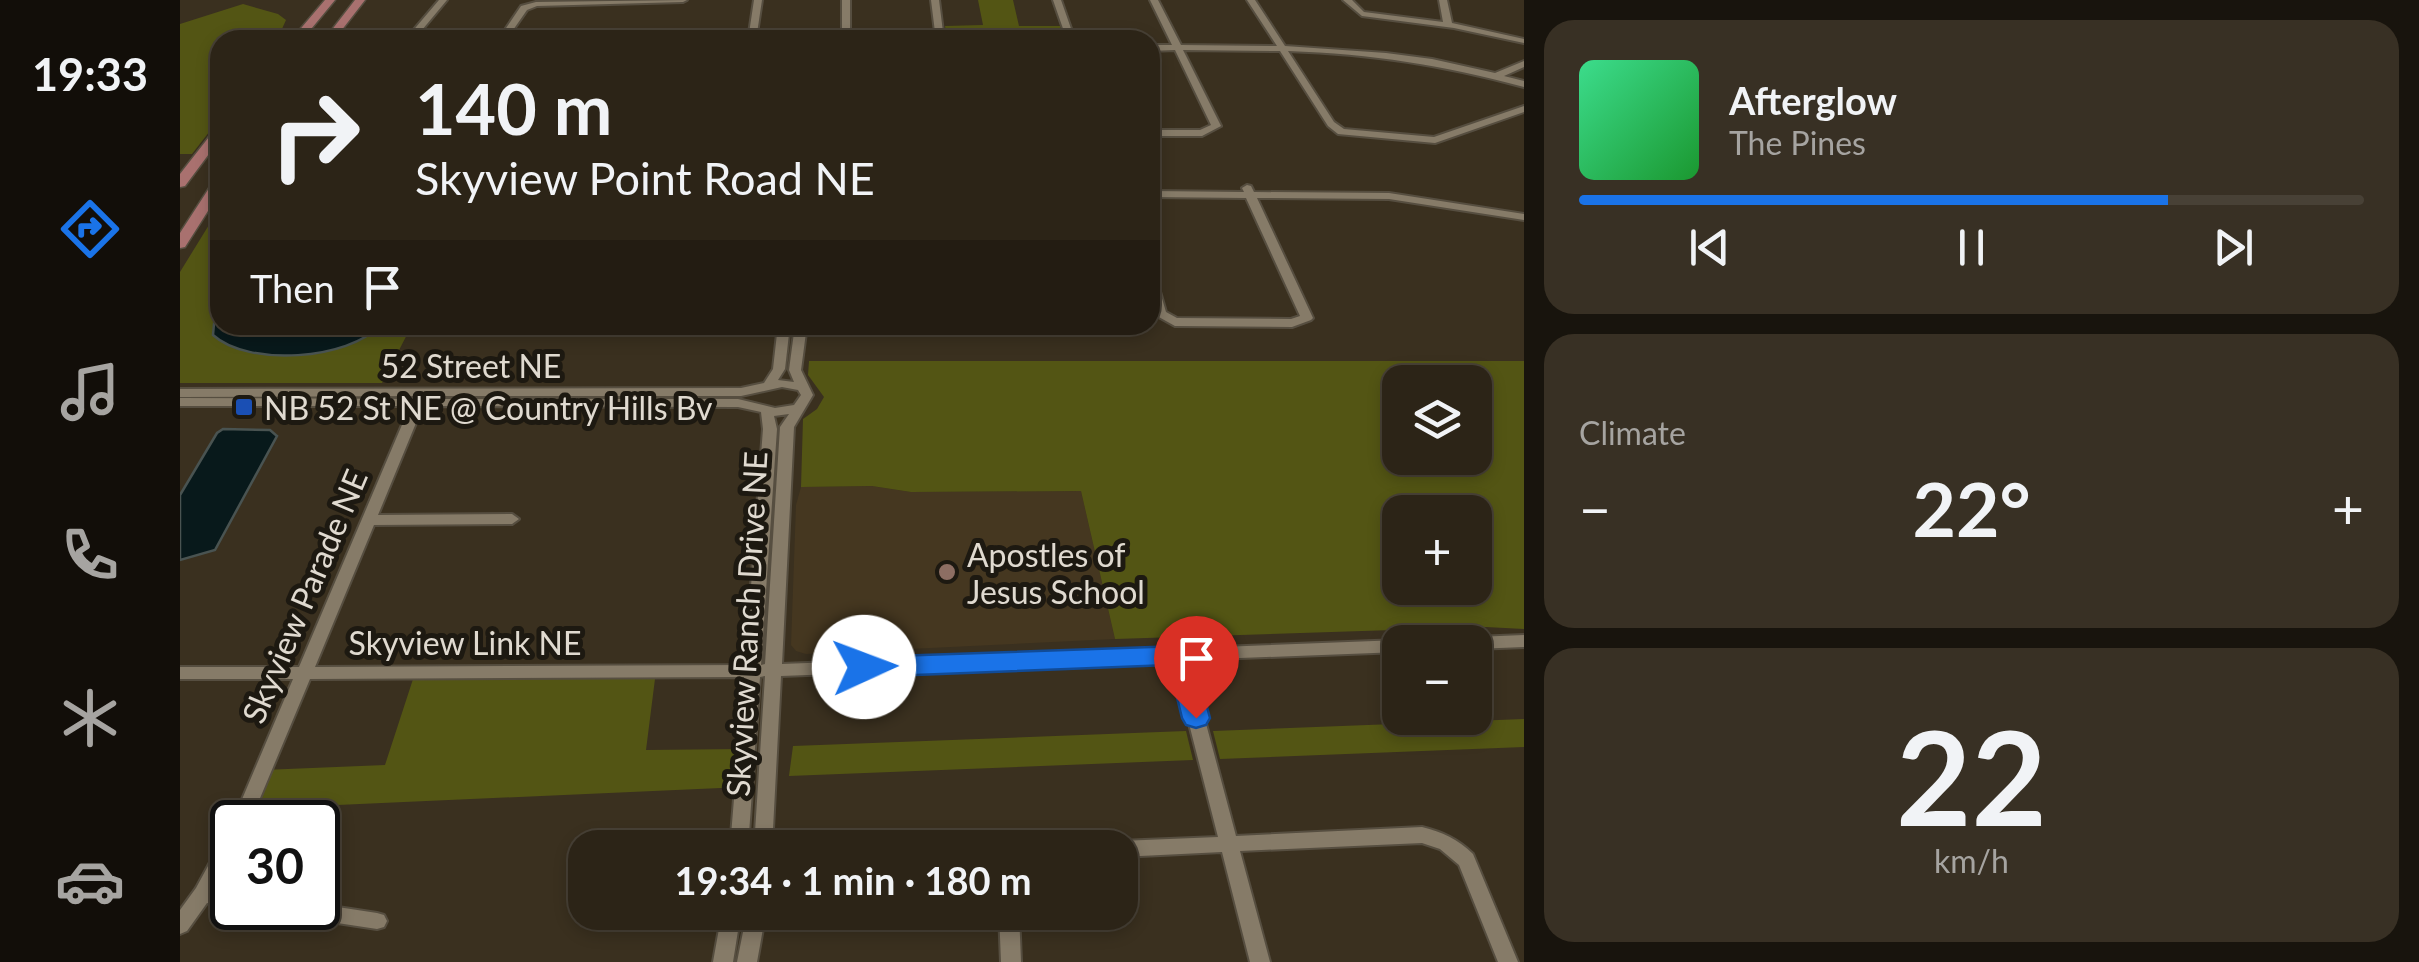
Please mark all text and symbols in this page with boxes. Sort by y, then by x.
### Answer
text: 19:33 [32,47,148,101]
text: 140 m [415,66,612,150]
icon: right [250,70,380,200]
text: Afterglow [1729,77,1897,123]
text: The Pines [1729,123,1866,162]
text: Skyview Point Road NE [415,151,875,205]
icon: directions [55,194,125,264]
icon: previous [1682,220,1737,275]
icon: pause [1944,220,1999,275]
icon: next [2206,220,2261,275]
icon: arrive [355,260,410,315]
text: Then [250,265,335,311]
street label: 52 Street NE [381,346,561,385]
icon: music [55,357,125,427]
map controls [1382,365,1492,735]
button: layers [1382,365,1492,475]
place label: NB 52 St NE @ Country Hills Bv [264,388,713,427]
marker: NB 52 St NE @ Country Hills Bv [233,396,255,418]
text: Climate [1579,413,1686,452]
street label: Skyview Ranch Drive NE [717,450,775,798]
text: 22° [1912,463,2031,553]
street label: Skyview Parade NE [233,464,375,728]
text: − [1579,475,1611,541]
text: + [2332,475,2364,541]
button: + [1382,495,1492,605]
icon: phone [55,520,125,590]
place label: Apostles of Jesus School [967,535,1145,611]
marker: Apostles of Jesus School [936,561,958,583]
position arrow [812,615,916,719]
pin [1154,616,1239,719]
street label: Skyview Link NE [349,623,581,662]
button: − [1382,625,1492,735]
icon: arrive [1169,631,1224,686]
icon: climate [55,683,125,753]
text: 22 [1896,698,2047,854]
speed limit sign: 30 [210,800,340,930]
text: km/h [1934,841,2009,880]
icon: car [55,846,125,916]
text: 19:34 · 1 min · 180 m [674,857,1032,903]

